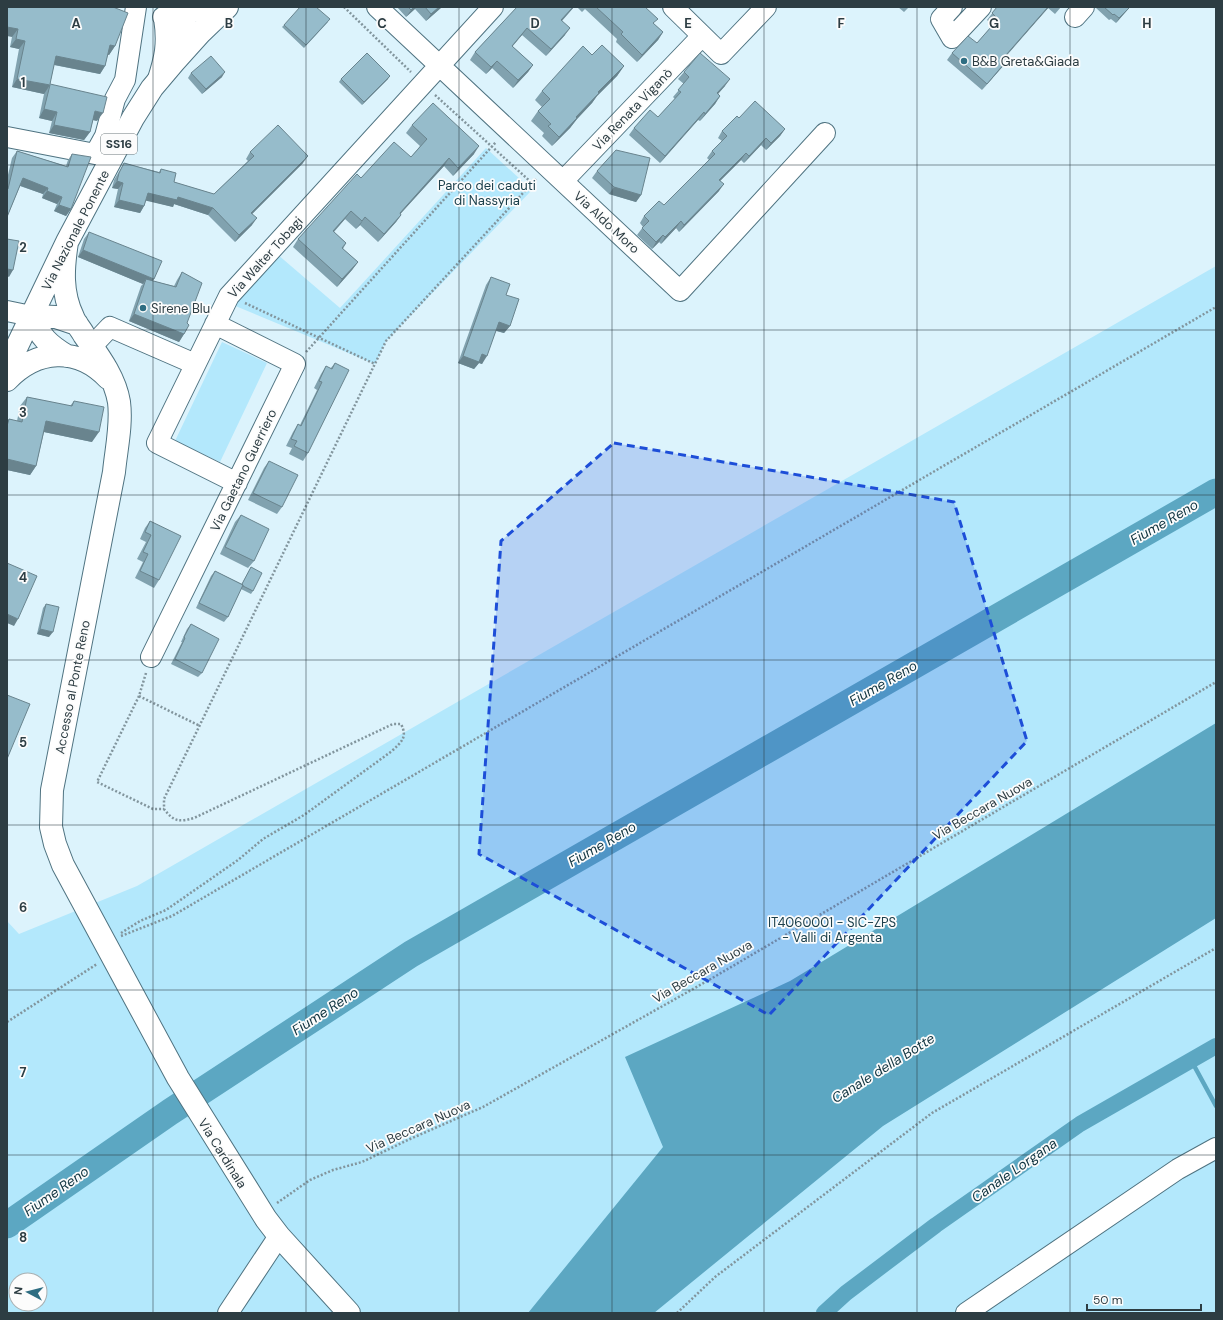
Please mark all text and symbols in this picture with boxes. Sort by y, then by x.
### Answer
text: A [71,15,81,32]
text: B [225,15,233,32]
text: C [377,15,387,32]
text: D [530,15,540,32]
text: E [684,15,692,32]
text: F [837,15,845,32]
text: G [989,15,999,32]
text: H [1142,15,1152,32]
place label: B&B Greta&Giada [972,53,1079,70]
marker: B&B Greta&Giada [959,56,969,66]
street label: Via Renata Viganò [589,64,676,154]
text: 1 [21,74,25,91]
road number: SS16 [101,134,137,154]
street label: Via Nazionale Ponente [38,167,113,293]
park label: Parco dei caduti di Nassyria [438,177,536,209]
street label: Via Aldo Moro [570,187,643,257]
street label: Via Walter Tobagi [224,213,307,302]
text: 2 [19,239,27,256]
place label: Sirene Blu [151,300,210,317]
marker: Sirene Blu [138,303,148,313]
text: 3 [19,404,27,421]
street label: Via Gaetano Guerriero [206,406,281,534]
water label: Fiume Reno [1127,495,1201,549]
text: 4 [19,569,27,586]
street label: Accesso al Ponte Reno [51,618,94,756]
water label: Fiume Reno [846,656,920,710]
text: 5 [19,734,27,751]
street label: Via Beccara Nuova [929,773,1035,844]
water label: Fiume Reno [565,817,639,871]
text: 6 [19,899,27,916]
park label: IT4060001 - SIC-ZPS - Valli di Argenta [768,914,896,946]
street label: Via Beccara Nuova [649,936,755,1007]
water label: Fiume Reno [288,983,362,1039]
water label: Canale della Botte [828,1029,938,1107]
text: 7 [20,1064,27,1081]
street label: Via Beccara Nuova [363,1096,473,1157]
street label: Via Cardinala [194,1115,251,1191]
water label: Canale Lorgana [968,1134,1061,1206]
water label: Fiume Reno [20,1162,92,1220]
text: 8 [19,1229,27,1246]
north arrow [8,1272,48,1312]
text: N [11,1286,26,1296]
scale bar [1087,1286,1201,1312]
text: 50 m [1093,1292,1122,1308]

